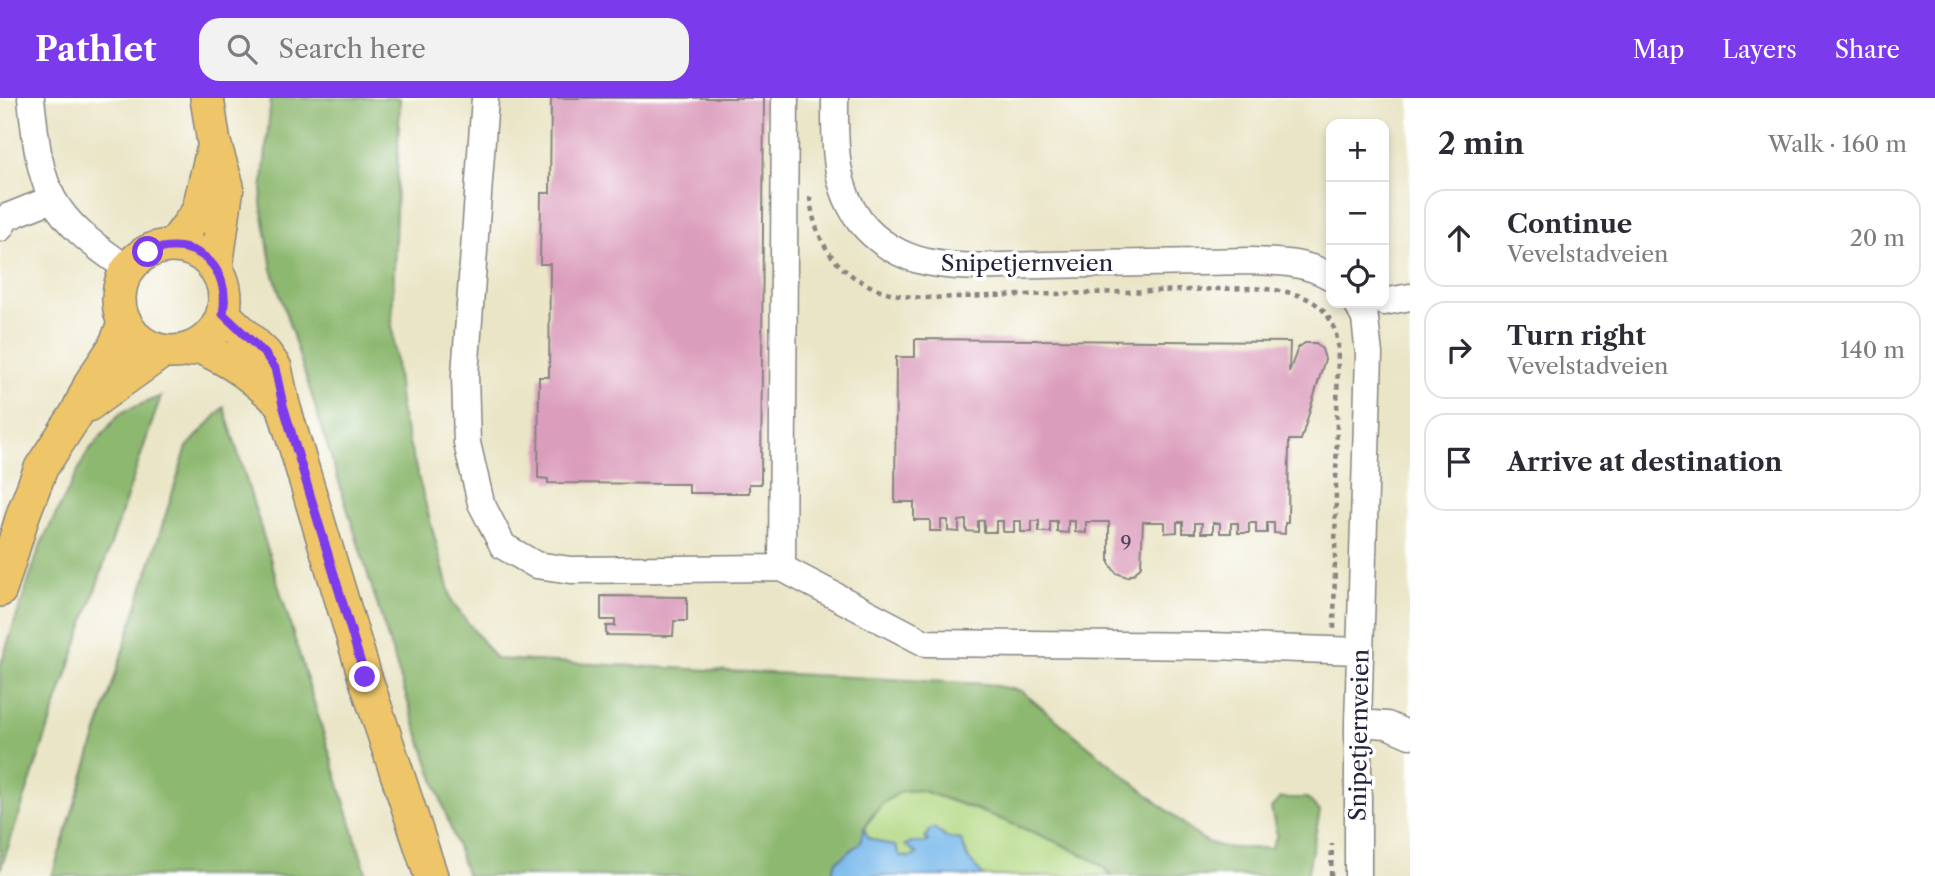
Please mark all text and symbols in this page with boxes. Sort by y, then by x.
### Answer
search box [199,18,689,81]
text: Pathlet [35,29,157,70]
icon: search [223,30,261,68]
text: Search here [279,33,426,65]
text: Map [1633,35,1684,64]
text: Layers [1722,35,1797,64]
text: Share [1835,35,1900,64]
map controls [1326,119,1389,308]
button: + [1326,119,1389,182]
text: 2 min [1438,125,1524,162]
text: Walk · 160 m [1768,130,1907,158]
button: − [1326,182,1389,245]
text: Continue [1507,208,1632,240]
icon: ahead [1440,219,1478,257]
text: 20 m [1850,224,1905,252]
route start [132,236,163,267]
text: Vevelstadveien [1507,240,1668,268]
button: locate [1326,245,1389,308]
street label: Snipetjernveien [941,249,1113,277]
text: Turn right [1507,320,1646,352]
icon: right [1440,331,1478,369]
text: 140 m [1840,336,1905,364]
text: Vevelstadveien [1507,352,1668,380]
icon: arrive [1440,443,1478,481]
text: Arrive at destination [1507,446,1782,478]
house number: 9 [1120,531,1132,554]
street label: Snipetjernveien [1343,649,1375,821]
route end [349,661,380,692]

